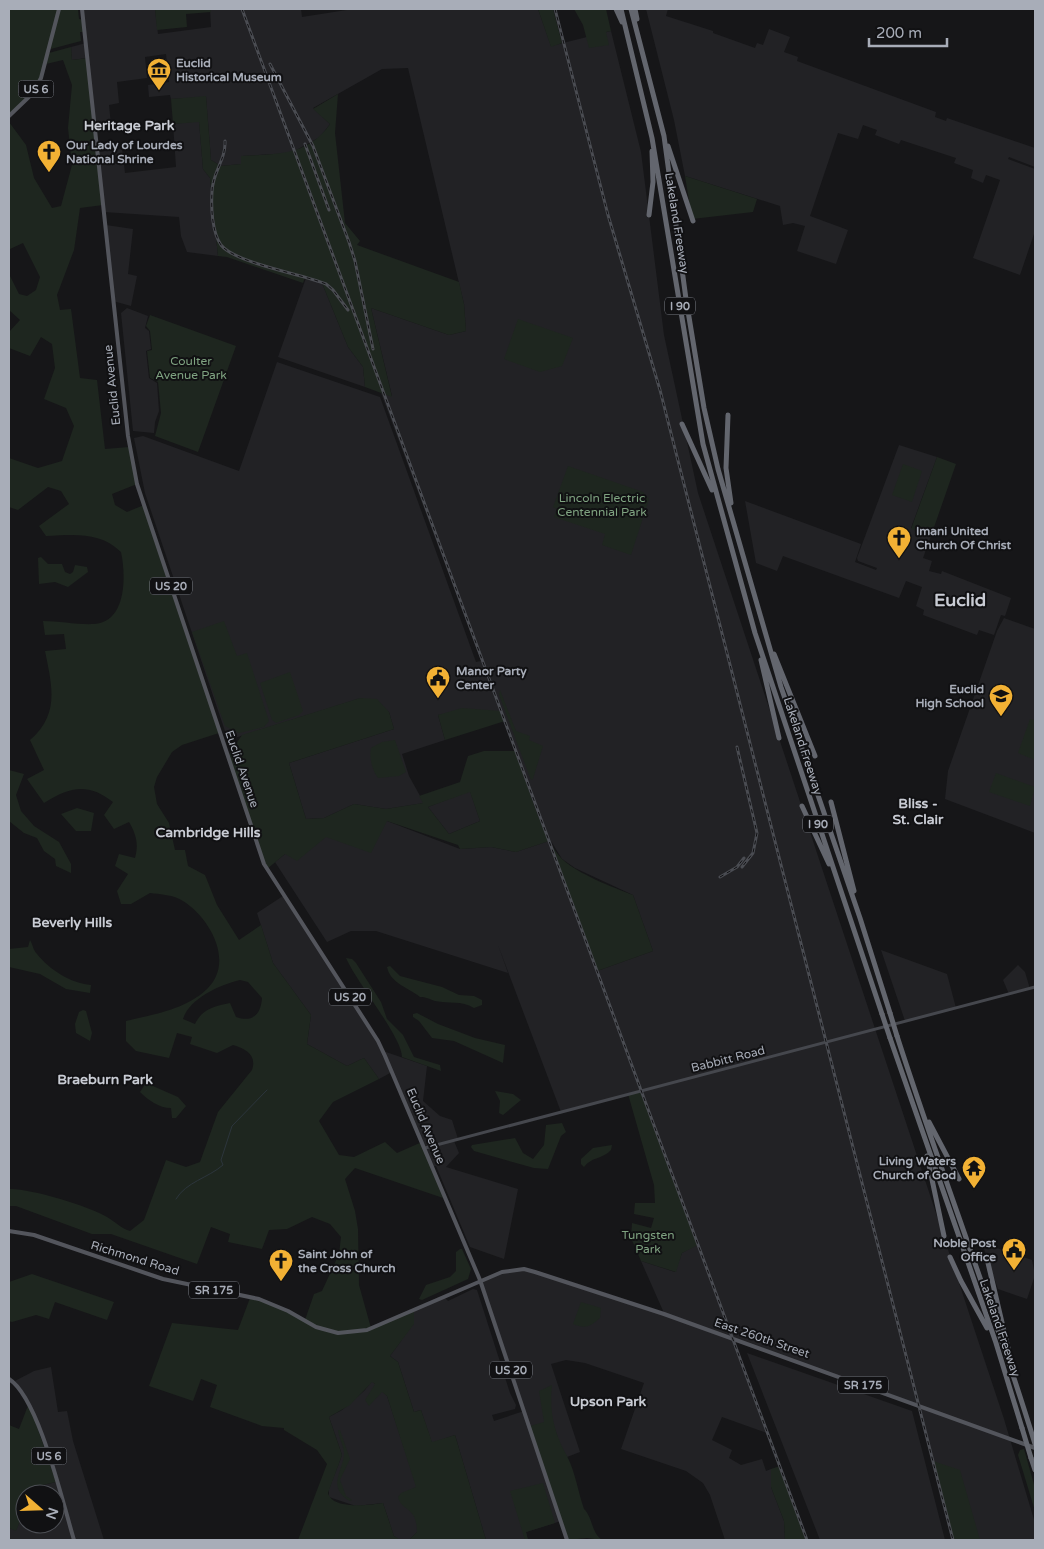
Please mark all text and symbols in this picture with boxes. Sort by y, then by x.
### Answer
scale bar [869,15,946,47]
text: 200 m [876,24,922,42]
place label: Euclid Historical Museum [176,56,282,84]
museum icon: Euclid Historical Museum [146,57,172,91]
road number: US 6 [18,80,54,98]
district label: Heritage Park [84,117,175,134]
place label: Our Lady of Lourdes National Shrine [66,138,183,166]
church icon: Our Lady of Lourdes National Shrine [36,139,62,173]
street label: Lakeland Freeway [662,172,692,275]
road number: I 90 [665,298,695,314]
street label: Euclid Avenue [101,344,123,426]
park label: Coulter Avenue Park [155,354,227,382]
park label: Lincoln Electric Centennial Park [557,491,647,519]
place label: Imani United Church Of Christ [916,524,1012,552]
church icon: Imani United Church Of Christ [886,525,912,559]
road number: US 20 [150,578,192,594]
district label: Euclid [934,589,986,611]
place label: Manor Party Center [456,664,527,692]
public building icon: Manor Party Center [425,665,451,699]
place label: Euclid High School [915,682,984,711]
school or university icon: Euclid High School [988,683,1014,717]
street label: Lakeland Freeway [781,695,826,797]
street label: Euclid Avenue [222,729,262,810]
district label: Bliss - St. Clair [893,795,944,828]
road number: I 90 [803,816,833,832]
district label: Cambridge Hills [156,824,261,841]
district label: Beverly Hills [32,914,112,931]
road number: US 20 [329,989,371,1006]
street label: Babbitt Road [690,1043,766,1075]
district label: Braeburn Park [57,1071,153,1088]
street label: Euclid Avenue [404,1086,448,1166]
place label: Living Waters Church of God [873,1154,956,1182]
temple icon: Living Waters Church of God [961,1155,987,1189]
park label: Tungsten Park [621,1228,675,1256]
place label: Noble Post Office [933,1236,996,1264]
public building icon: Noble Post Office [1001,1237,1027,1271]
street label: Richmond Road [89,1238,181,1278]
place label: Saint John of the Cross Church [297,1247,395,1275]
church icon: Saint John of the Cross Church [268,1248,294,1282]
street label: Lakeland Freeway [977,1277,1023,1379]
road number: SR 175 [189,1282,239,1298]
street label: East 260th Street [713,1315,812,1361]
road number: US 20 [490,1362,532,1378]
road number: SR 175 [838,1376,888,1394]
district label: Upson Park [570,1393,647,1410]
road number: US 6 [32,1448,66,1464]
north arrow [15,1484,65,1534]
text: N [42,1505,62,1521]

